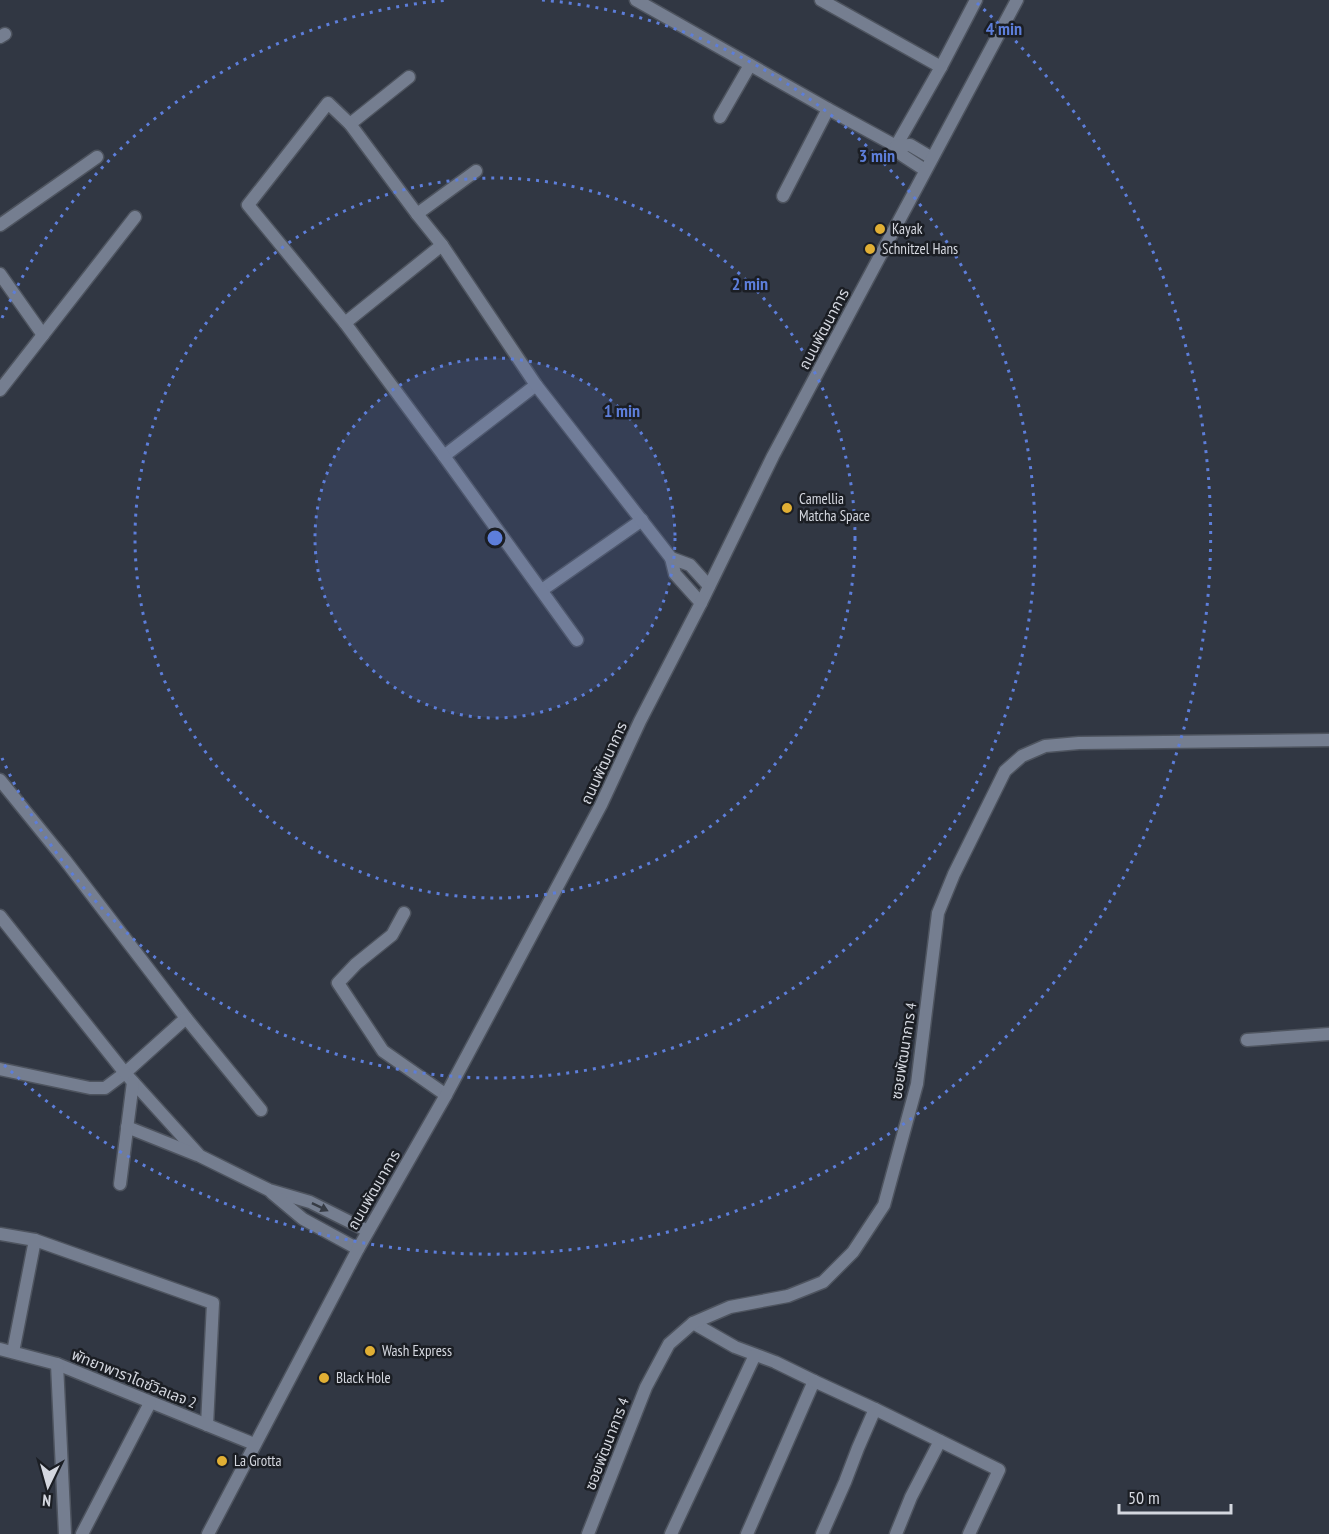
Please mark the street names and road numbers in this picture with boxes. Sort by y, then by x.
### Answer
street label: ถนนพัฒนาการ [794,285,853,373]
street label: ถนนพัฒนาการ [576,718,631,807]
street label: ซอยพัฒนาการ 4 [886,1001,921,1101]
street label: ถนนพัฒนาการ [343,1146,404,1233]
street label: พัทยาพาราไดซ์วิลเลจ 2 [69,1345,199,1412]
street label: ซอยพัฒนาการ 4 [580,1395,633,1493]

